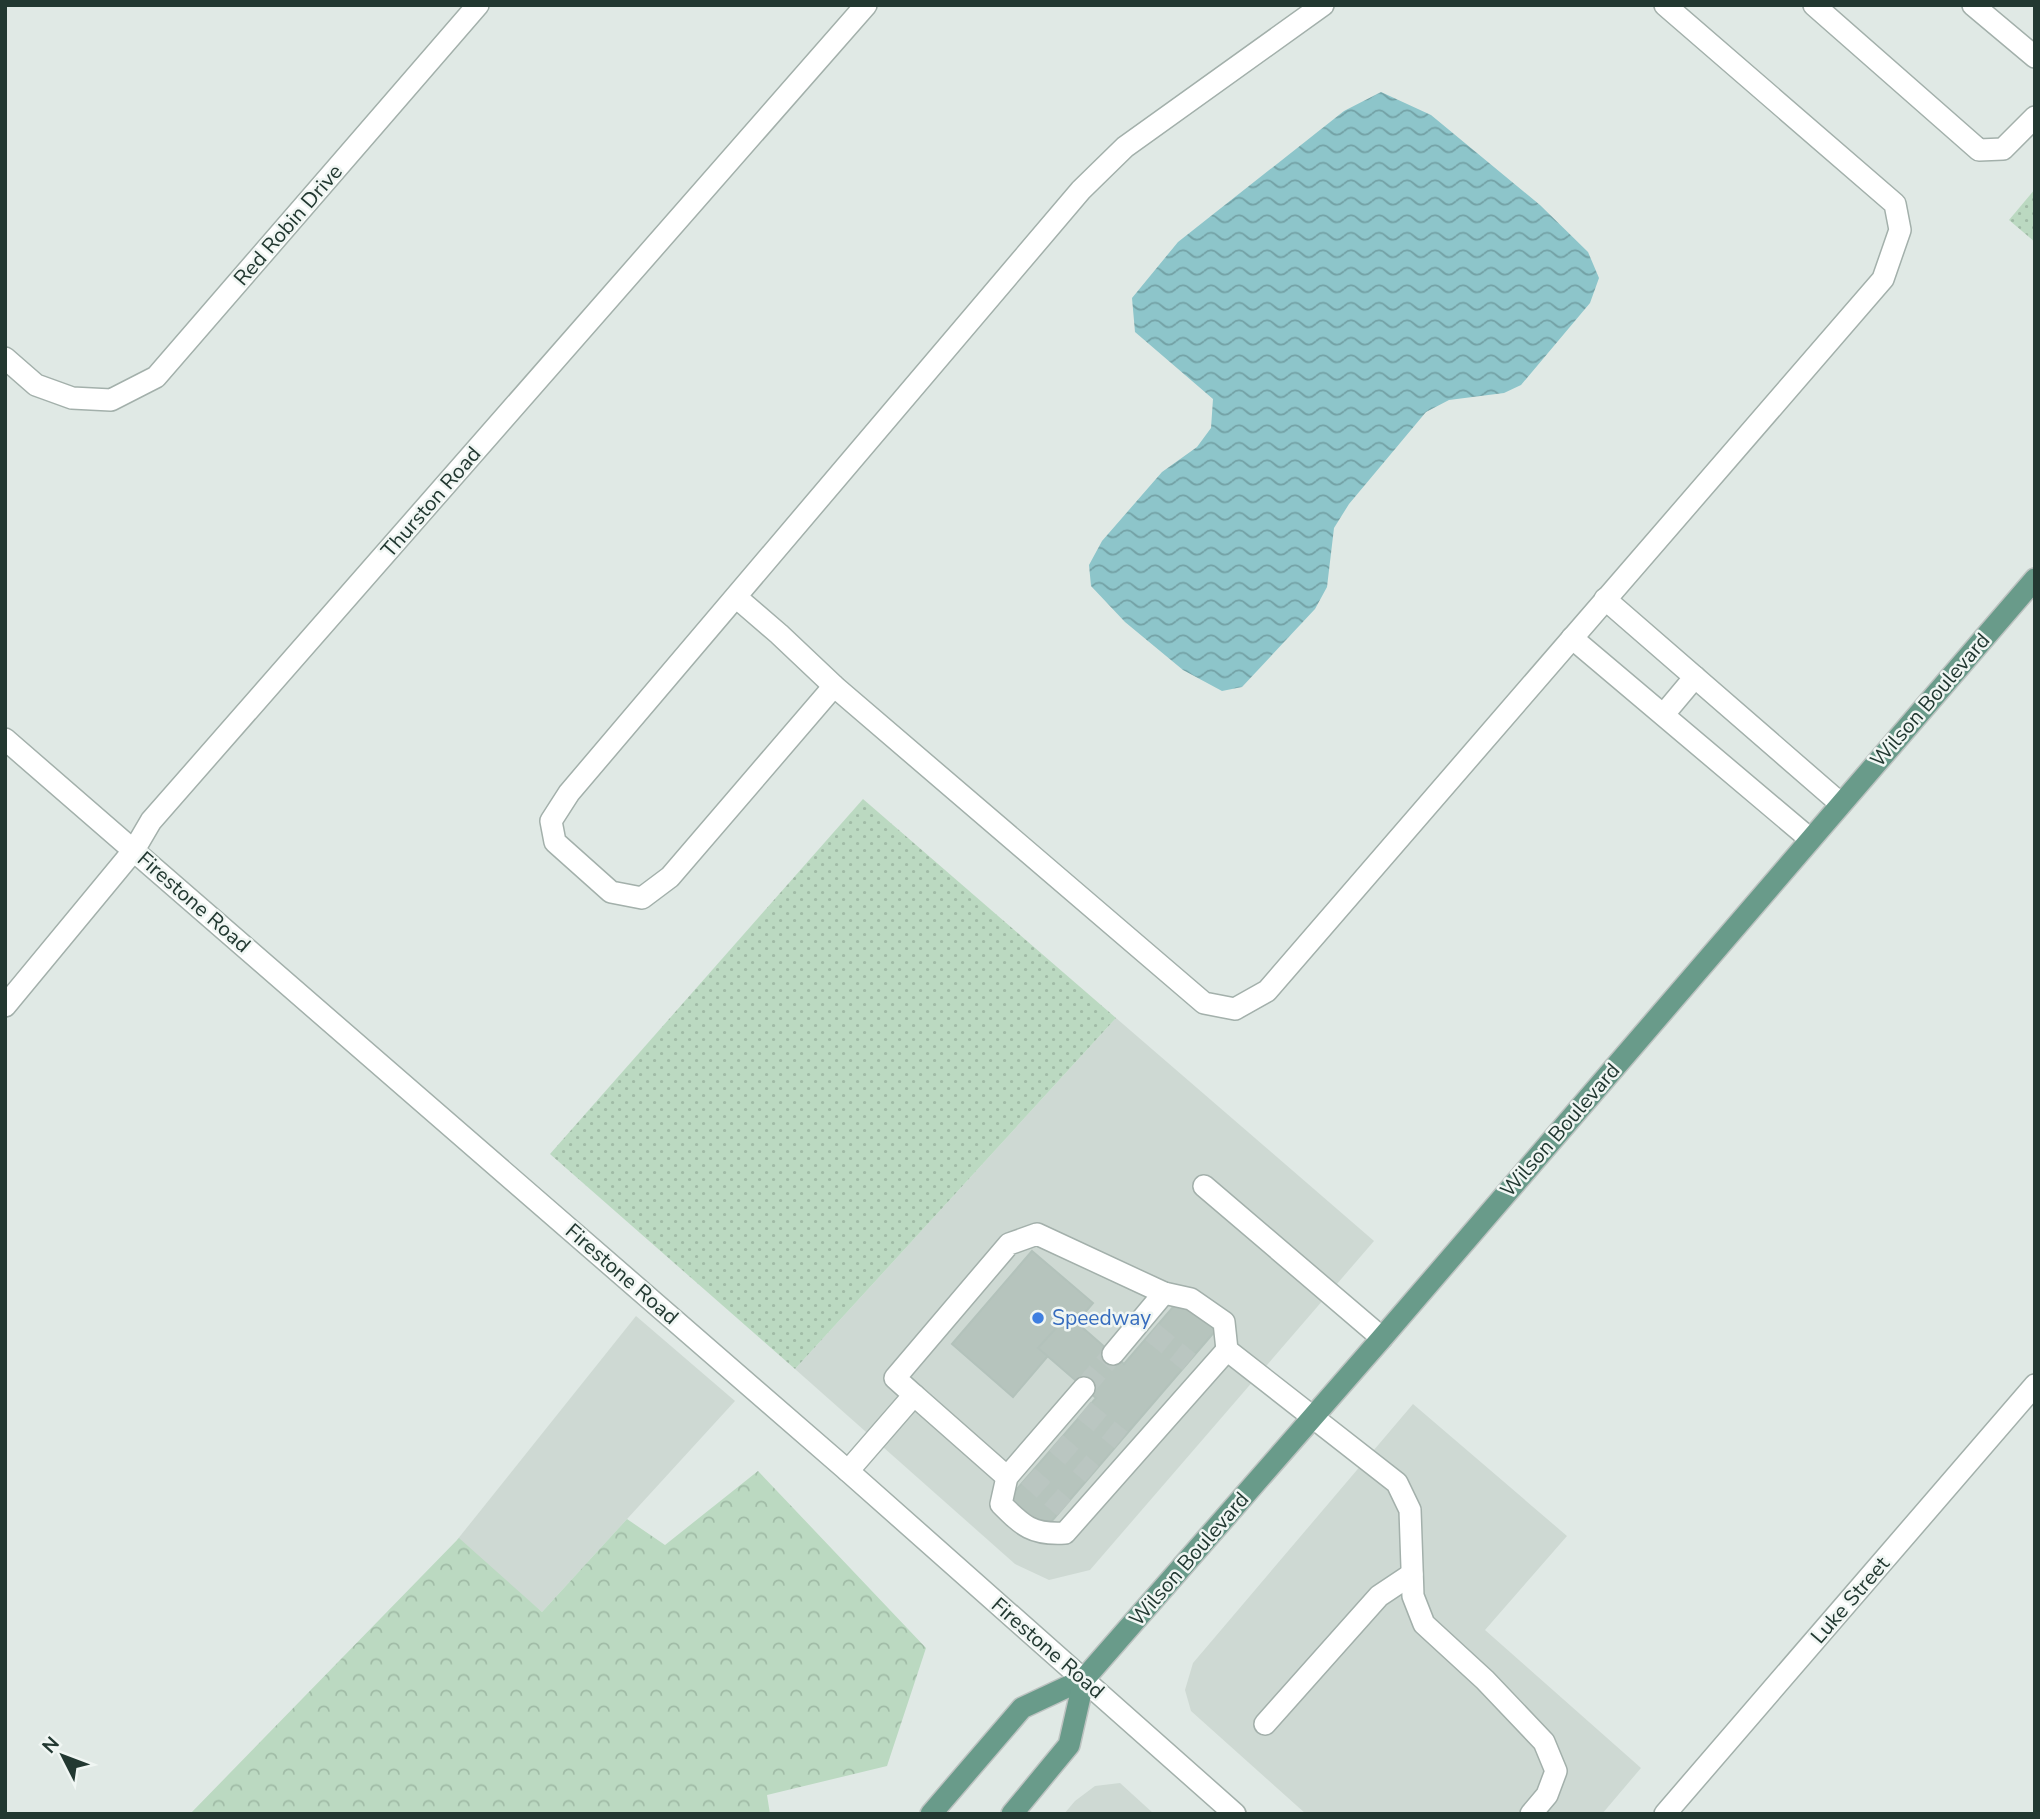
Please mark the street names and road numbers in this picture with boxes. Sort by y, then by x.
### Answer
street label: Red Robin Drive [227,158,349,292]
street label: Thurston Road [375,440,487,564]
street label: Wilson Boulevard [1864,627,1996,773]
street label: Firestone Road [132,845,256,959]
street label: Wilson Boulevard [1494,1057,1626,1203]
street label: Firestone Road [560,1217,684,1331]
street label: Wilson Boulevard [1123,1486,1255,1632]
street label: Luke Street [1804,1550,1896,1650]
street label: Firestone Road [986,1591,1110,1705]

